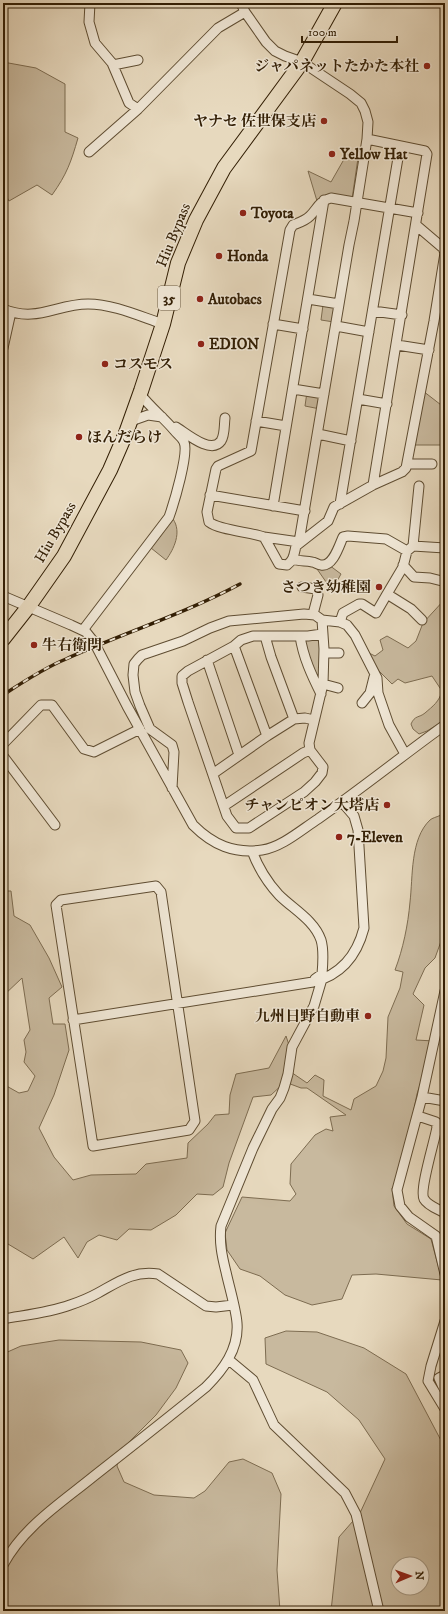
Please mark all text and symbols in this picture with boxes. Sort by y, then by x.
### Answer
scale bar [302,18,397,44]
text: 100 m [308,25,337,40]
place label: ジャパネットたかた本社 [254,57,419,76]
marker: ジャパネットたかた本社 [422,61,432,71]
place label: ヤナセ 佐世保支店 [193,112,316,131]
marker: ヤナセ 佐世保支店 [319,116,329,126]
place label: Yellow Hat [339,145,408,164]
marker: Yellow Hat [327,149,337,159]
street label: Hiu Bypass [152,200,195,270]
place label: Toyota [250,204,294,223]
marker: Toyota [238,208,248,218]
place label: Honda [227,247,269,266]
marker: Honda [214,251,224,261]
road number: 35 [158,286,180,310]
place label: Autobacs [207,290,262,309]
marker: Autobacs [195,294,205,304]
place label: EDION [209,335,260,354]
marker: EDION [196,339,206,349]
place label: コスモス [113,355,173,374]
marker: コスモス [100,359,110,369]
place label: ほんだらけ [87,428,162,447]
marker: ほんだらけ [74,432,84,442]
street label: Hiu Bypass [30,498,81,566]
place label: さつき幼稚園 [281,578,371,597]
marker: さつき幼稚園 [374,582,384,592]
place label: 牛右衛門 [42,636,102,655]
marker: 牛右衛門 [29,640,39,650]
place label: チャンピオン大塔店 [244,796,379,815]
marker: チャンピオン大塔店 [382,800,392,810]
place label: 7-Eleven [347,828,403,847]
marker: 7-Eleven [334,832,344,842]
place label: 九州日野自動車 [255,1007,360,1026]
marker: 九州日野自動車 [363,1011,373,1021]
north arrow [390,1556,430,1596]
text: N [412,1571,426,1580]

